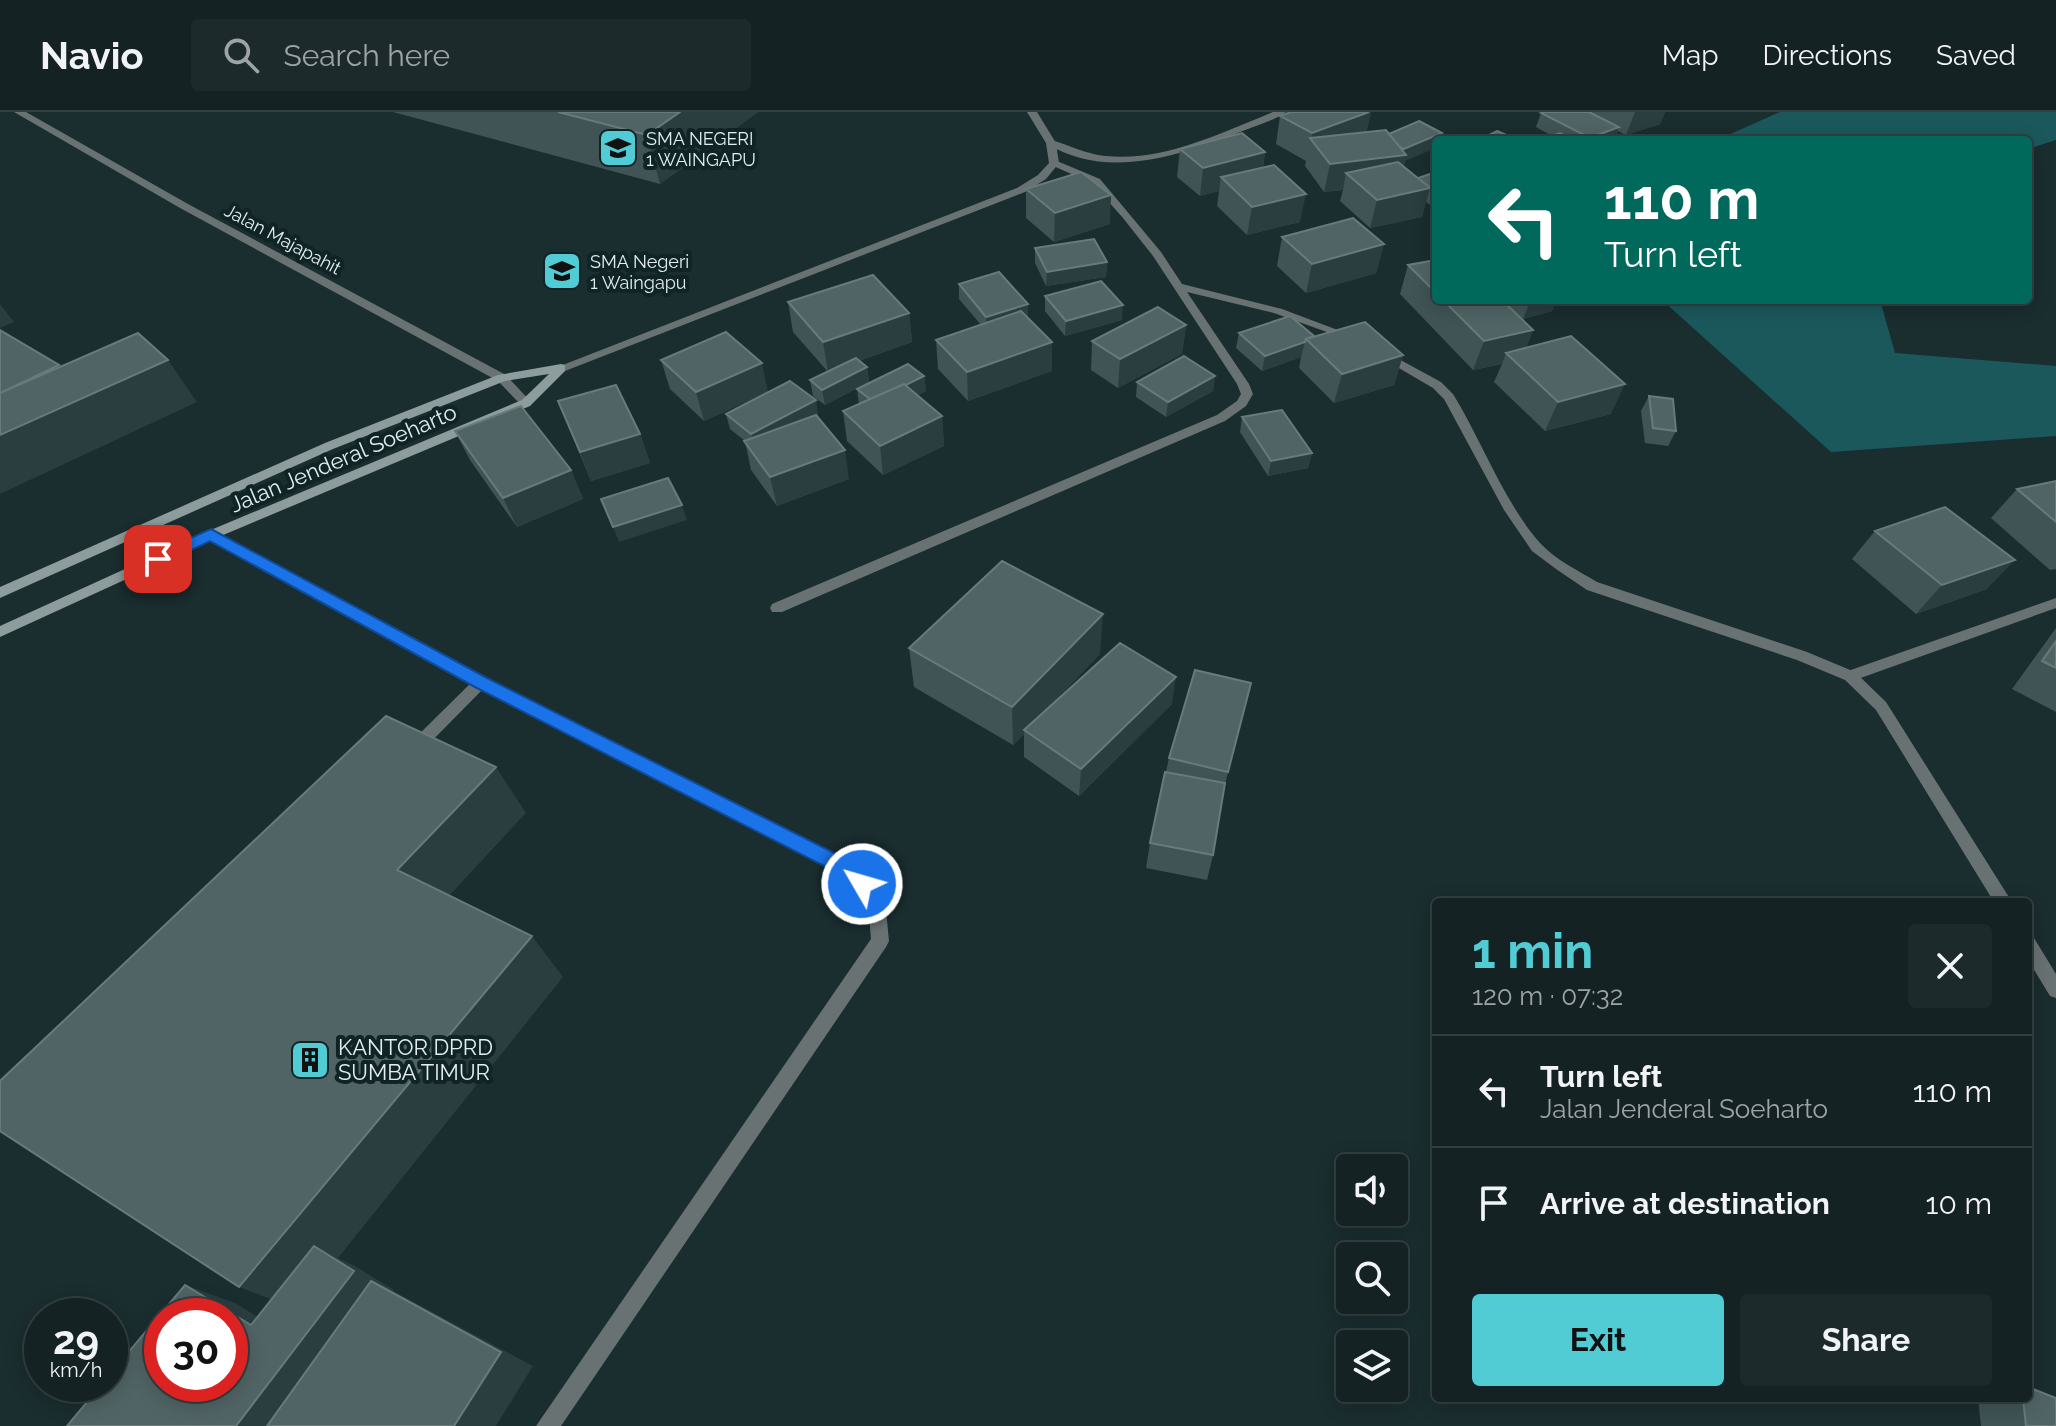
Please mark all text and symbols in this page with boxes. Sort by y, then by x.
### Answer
search box [191,19,751,91]
text: Navio [40,33,143,78]
icon: search [219,33,263,77]
text: Search here [283,38,450,73]
text: Map [1662,39,1719,72]
text: Directions [1763,39,1892,72]
text: Saved [1936,39,2016,72]
school or university icon: SMA NEGERI 1 WAINGAPU [597,127,639,169]
place label: SMA NEGERI 1 WAINGAPU [646,128,756,170]
text: 110 m [1604,166,1759,232]
icon: left [1472,168,1576,272]
street label: Jalan Majapahit [221,199,345,279]
text: Turn left [1604,233,1742,275]
school or university icon: SMA Negeri 1 Waingapu [541,250,583,292]
place label: SMA Negeri 1 Waingapu [590,251,689,293]
street label: Jalan Jenderal Soeharto [226,398,460,518]
pin [124,525,192,593]
icon: arrive [136,537,180,581]
position arrow [820,842,904,926]
text: 1 min [1472,923,1593,979]
button: close [1908,924,1992,1008]
text: 120 m · 07:32 [1472,981,1623,1011]
place label: KANTOR DPRD SUMBA TIMUR [338,1034,493,1085]
building icon: KANTOR DPRD SUMBA TIMUR [289,1039,331,1081]
text: Turn left [1540,1059,1662,1094]
icon: left [1472,1069,1516,1113]
text: 110 m [1913,1074,1992,1109]
text: Jalan Jenderal Soeharto [1540,1094,1828,1124]
map controls [1336,1154,1408,1402]
button: sound [1336,1154,1408,1226]
icon: arrive [1472,1181,1516,1225]
text: Arrive at destination [1540,1186,1830,1221]
text: 10 m [1926,1186,1992,1221]
button: search [1336,1242,1408,1314]
button: Exit [1472,1294,1724,1386]
button: Share [1740,1294,1992,1386]
speed limit sign: 30 [144,1298,248,1402]
text: 29 [53,1316,99,1363]
button: layers [1336,1330,1408,1402]
text: km/h [50,1358,102,1382]

